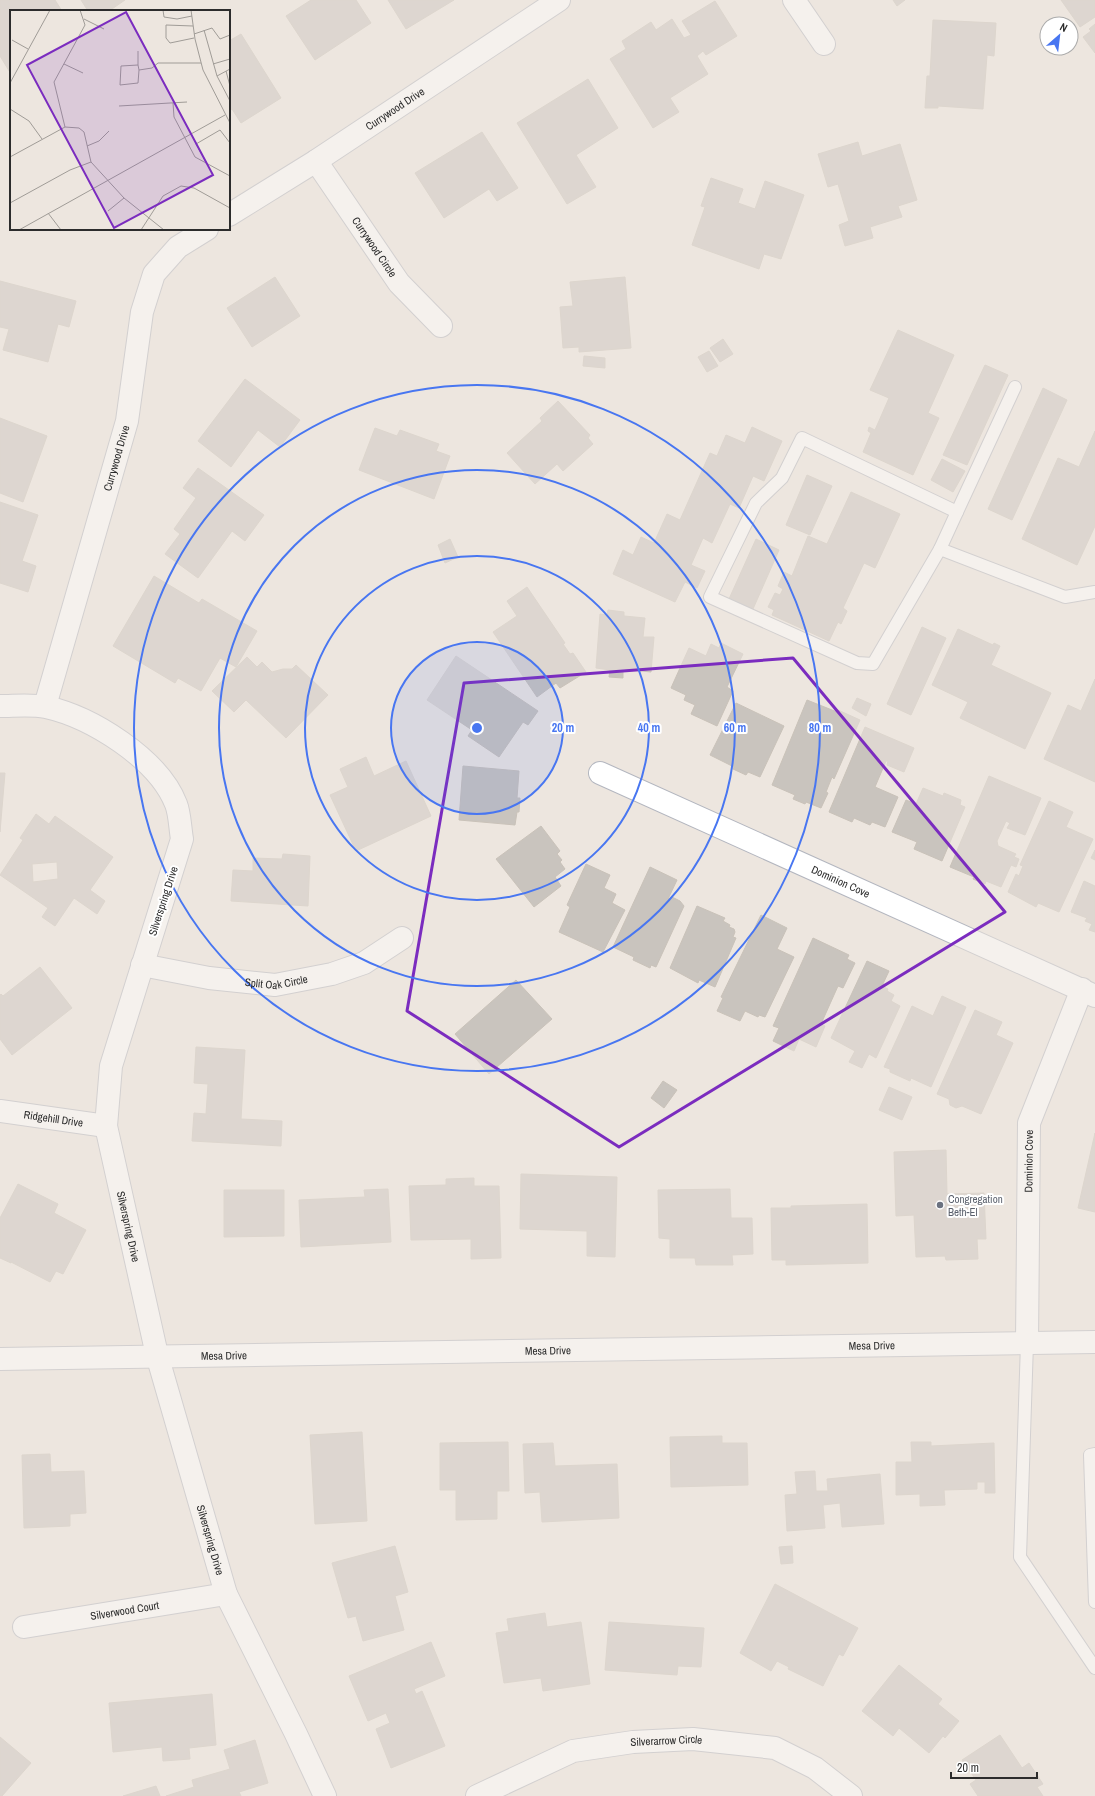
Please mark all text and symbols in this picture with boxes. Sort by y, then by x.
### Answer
inset map [10,10,230,230]
north arrow [1039,16,1079,56]
text: N [1058,19,1070,35]
street label: Currywood Drive [363,84,427,133]
street label: Currywood Circle [349,214,400,280]
street label: Currywood Drive [100,424,132,493]
text: 20 m [552,720,574,736]
text: 40 m [638,720,660,736]
text: 60 m [724,720,746,736]
text: 80 m [809,720,831,736]
centre of rings [470,721,484,735]
street label: Dominion Cove [809,862,872,901]
street label: Silverspring Drive [145,865,181,937]
street label: Split Oak Circle [244,972,309,992]
street label: Ridgehill Drive [23,1107,84,1130]
street label: Dominion Cove [1021,1130,1036,1192]
street label: Silverspring Drive [114,1190,143,1263]
place label: Congregation Beth-El [948,1192,1003,1219]
marker: Congregation Beth-El [935,1200,945,1210]
street label: Mesa Drive [849,1338,895,1353]
street label: Mesa Drive [525,1343,571,1358]
street label: Mesa Drive [201,1348,247,1363]
street label: Silverspring Drive [194,1503,227,1577]
street label: Silverwood Court [89,1598,160,1623]
street label: Silverarrow Circle [630,1732,703,1749]
scale bar [951,1754,1037,1780]
text: 20 m [957,1760,979,1776]

